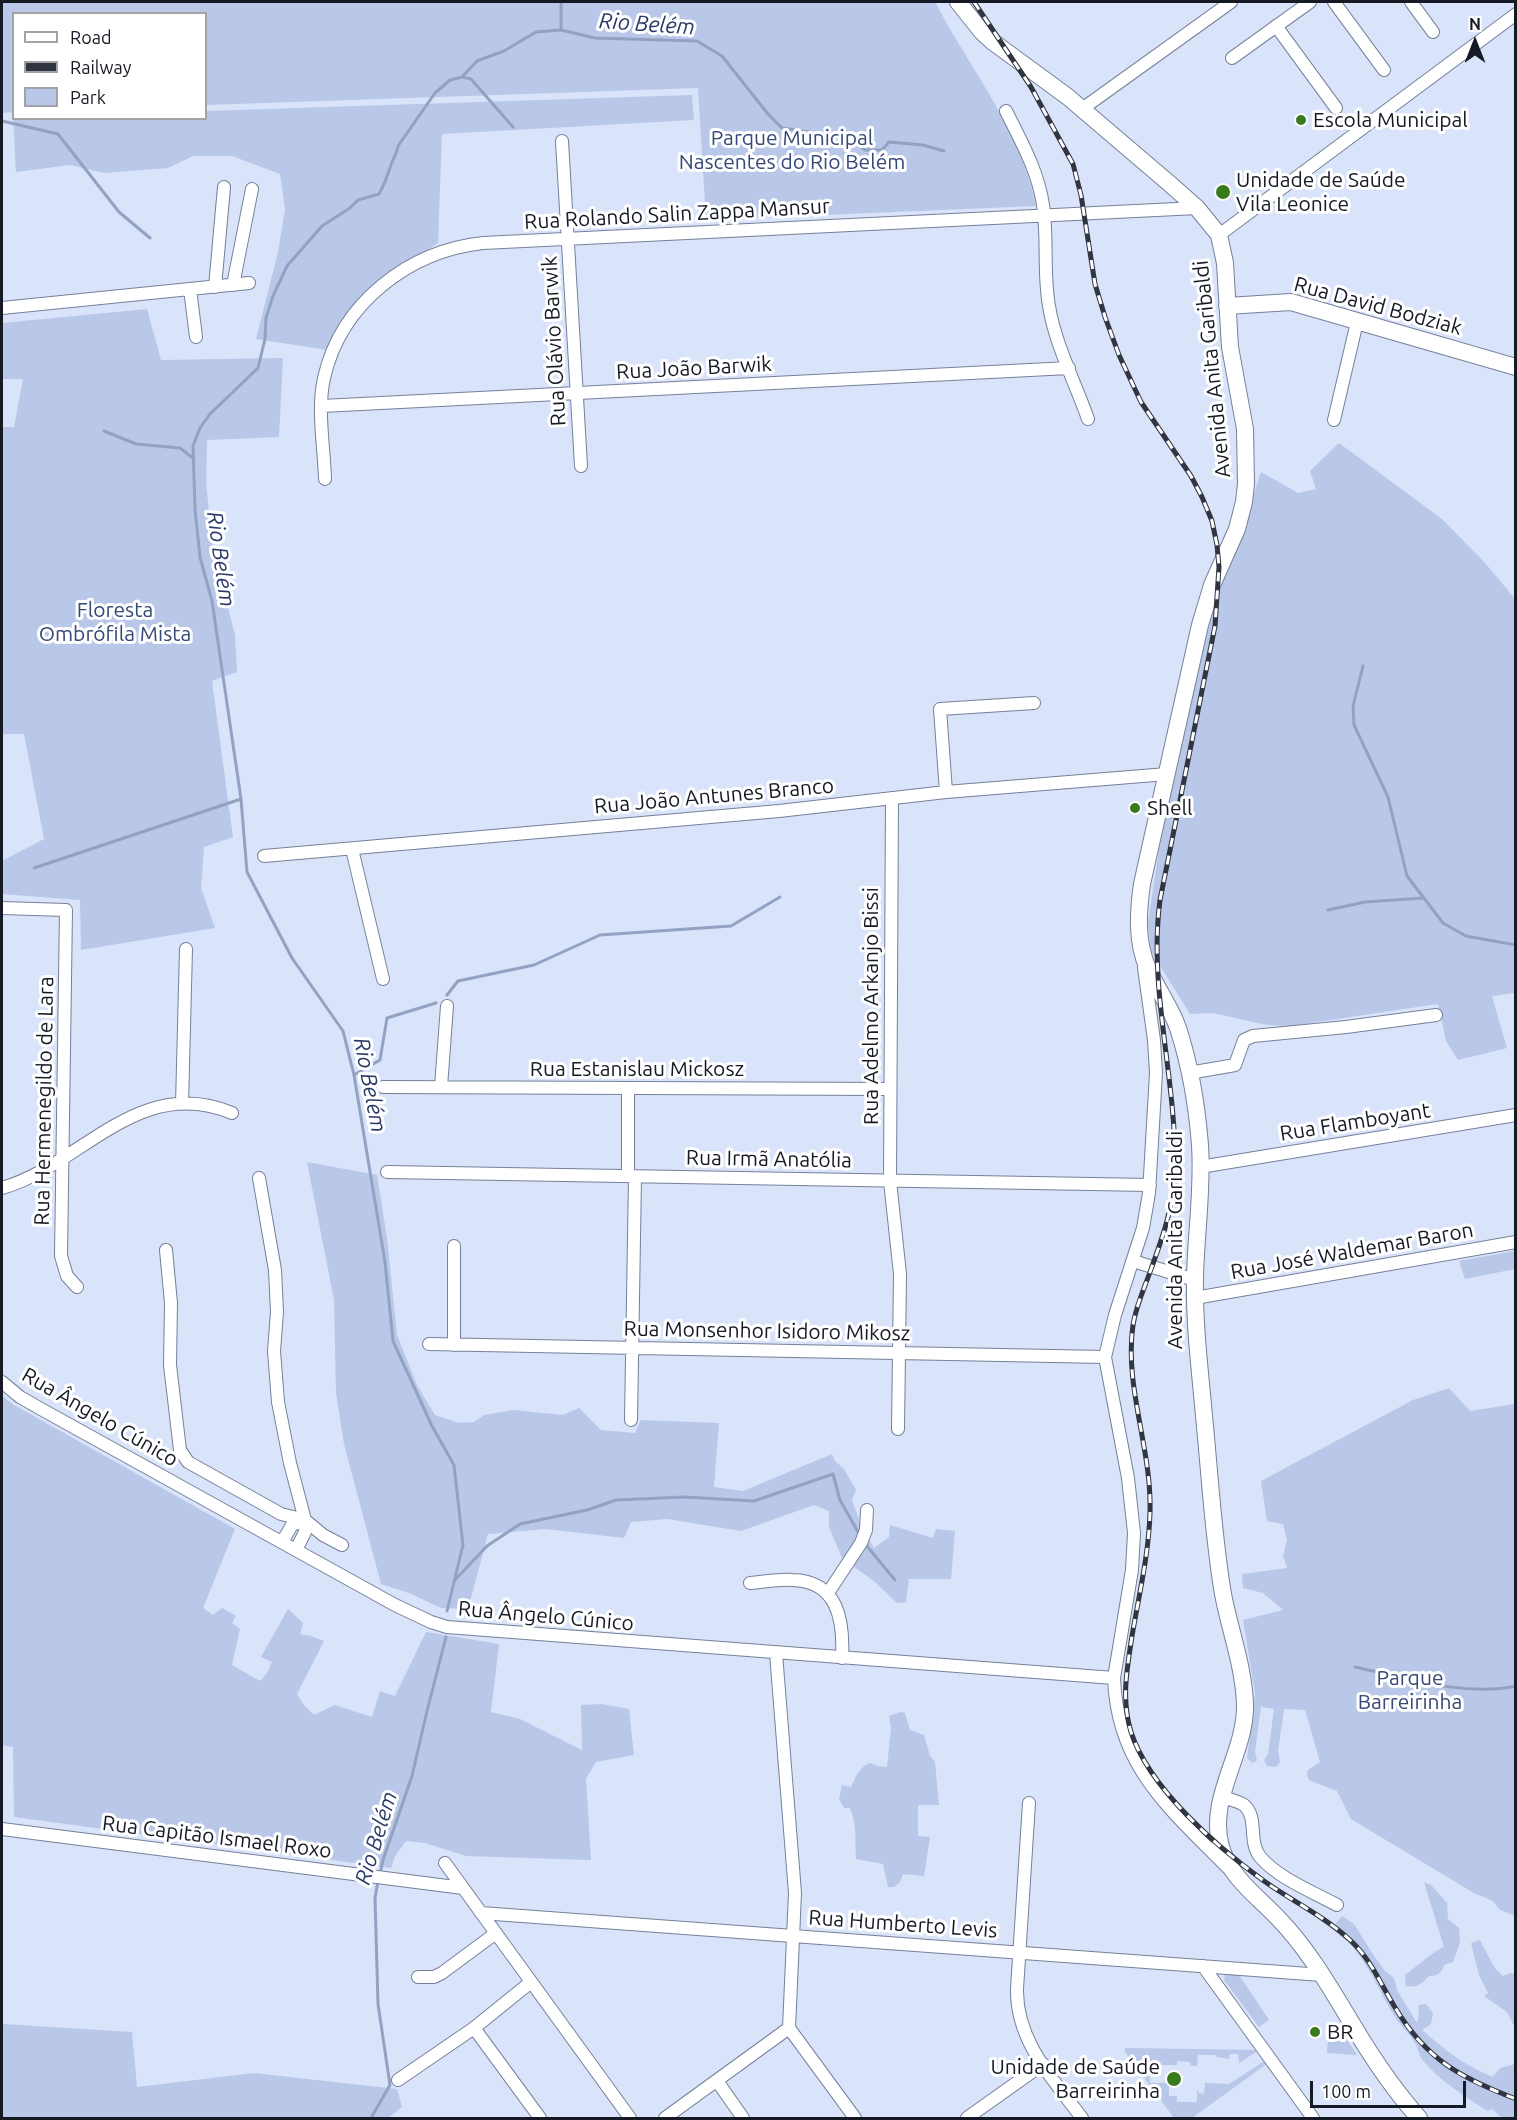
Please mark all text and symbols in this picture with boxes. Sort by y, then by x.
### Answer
water label: Rio Belém [598,7,696,41]
legend [12,12,207,120]
north arrow [1445,12,1505,72]
text: N [1469,15,1481,33]
text: Road [70,27,112,47]
text: Railway [70,57,131,77]
text: Park [70,87,106,107]
place label: Escola Municipal [1313,107,1468,133]
marker: Escola Municipal [1294,113,1308,127]
park label: Parque Municipal Nascentes do Rio Belém [679,125,905,175]
place label: Unidade de Saúde Vila Leonice [1236,167,1406,217]
marker: Unidade de Saúde Vila Leonice [1214,183,1232,201]
street label: Rua Rolando Salin Zappa Mansur [524,193,830,235]
street label: Rua Olávio Barwik [537,255,571,427]
street label: Avenida Anita Garibaldi [1188,259,1236,479]
street label: Rua David Bodziak [1291,271,1465,341]
street label: Rua João Barwik [616,351,772,385]
water label: Rio Belém [201,510,241,608]
park label: Floresta Ombrófila Mista [39,597,191,647]
street label: Rua João Antunes Branco [593,773,835,819]
place label: Shell [1147,795,1193,821]
marker: Shell [1128,801,1142,815]
street label: Rua Adelmo Arkanjo Bissi [858,887,884,1125]
street label: Rua Hermenegildo de Lara [29,976,59,1226]
water label: Rio Belém [348,1035,392,1135]
street label: Rua Estanislau Mickosz [530,1056,744,1082]
street label: Rua Flamboyant [1278,1098,1432,1146]
street label: Avenida Anita Garibaldi [1162,1131,1188,1349]
street label: Rua Irmã Anatólia [686,1145,852,1173]
street label: Rua José Waldemar Baron [1229,1217,1475,1285]
street label: Rua Monsenhor Isidoro Mikosz [623,1316,911,1346]
street label: Rua Ângelo Cúnico [17,1362,183,1472]
street label: Rua Ângelo Cúnico [457,1596,635,1636]
park label: Parque Barreirinha [1358,1665,1462,1715]
water label: Rio Belém [349,1788,403,1888]
street label: Rua Capitão Ismael Roxo [101,1810,333,1864]
street label: Rua Humberto Levis [808,1905,998,1943]
place label: BR [1327,2019,1353,2045]
marker: BR [1308,2025,1322,2039]
place label: Unidade de Saúde Barreirinha [990,2054,1160,2104]
scale bar [1313,2069,1469,2107]
marker: Unidade de Saúde Barreirinha [1165,2070,1183,2088]
text: 100 m [1321,2081,1371,2101]

